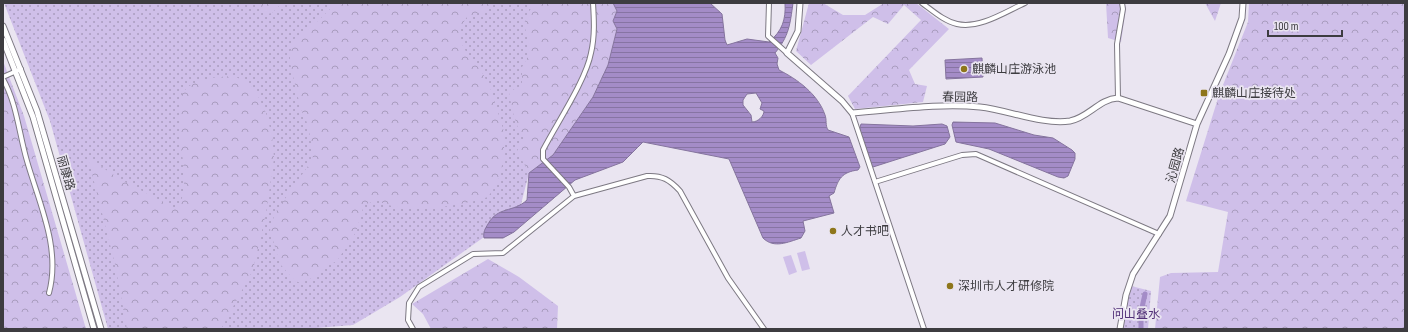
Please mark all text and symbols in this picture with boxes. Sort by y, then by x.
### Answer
scale bar [1268,12,1342,38]
text: 100 m [1274,19,1299,34]
place label: 麒麟山庄游泳池 [972,62,1056,77]
marker: 麒麟山庄游泳池 [959,64,969,74]
place label: 麒麟山庄接待处 [1212,86,1296,101]
marker: 麒麟山庄接待处 [1199,88,1209,98]
street label: 春园路 [942,90,978,105]
street label: 沁园路 [1163,146,1188,185]
street label: 丽康路 [53,154,78,193]
place label: 人才书吧 [841,224,889,239]
marker: 人才书吧 [828,226,838,236]
place label: 深圳市人才研修院 [958,279,1054,294]
marker: 深圳市人才研修院 [945,281,955,291]
park label: 问山叠水 [1112,307,1160,322]

